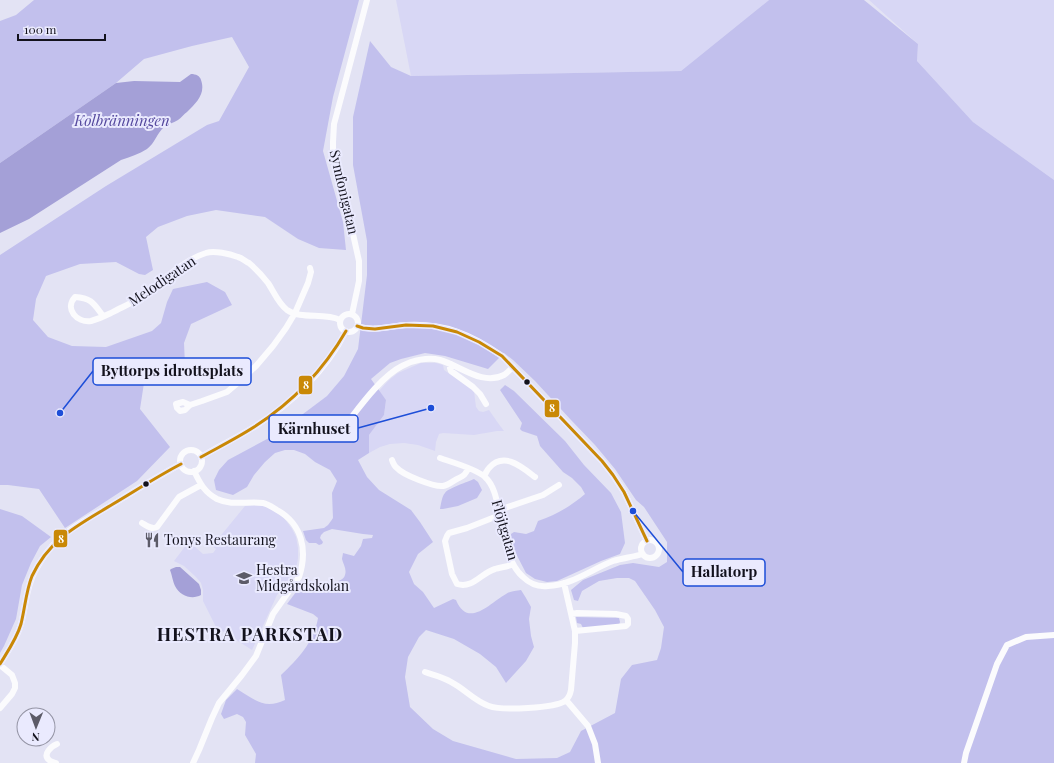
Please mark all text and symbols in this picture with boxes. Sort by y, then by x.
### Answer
scale bar [18,16,105,42]
text: 100 m [24,21,57,37]
water label: Kolbränningen [73,110,170,130]
street label: Symfonigatan [326,148,364,237]
street label: Melodigatan [124,251,200,310]
callout: Byttorps idrottsplats [93,358,251,385]
text: Byttorps idrottsplats [101,360,243,380]
line badge: 8 [298,375,313,395]
text: 8 [303,377,309,392]
unlabelled marker [522,377,532,387]
line badge: 8 [544,399,560,418]
text: 8 [549,400,555,415]
callout: Kärnhuset [269,415,358,442]
text: Kärnhuset [278,418,351,438]
unlabelled marker [141,479,151,489]
street label: Flöjtgatan [488,497,523,563]
line badge: 8 [53,529,68,548]
place label: Tonys Restaurang [164,530,277,549]
text: 8 [58,531,64,546]
restaurant icon: Tonys Restaurang [143,531,161,549]
callout: Hallatorp [683,559,765,586]
place label: Hestra Midgårdskolan [256,560,350,595]
text: Hallatorp [691,561,757,581]
school or university icon: Hestra Midgårdskolan [235,569,253,587]
district label: HESTRA PARKSTAD [157,622,343,646]
north arrow [16,707,56,747]
text: N [32,730,40,745]

